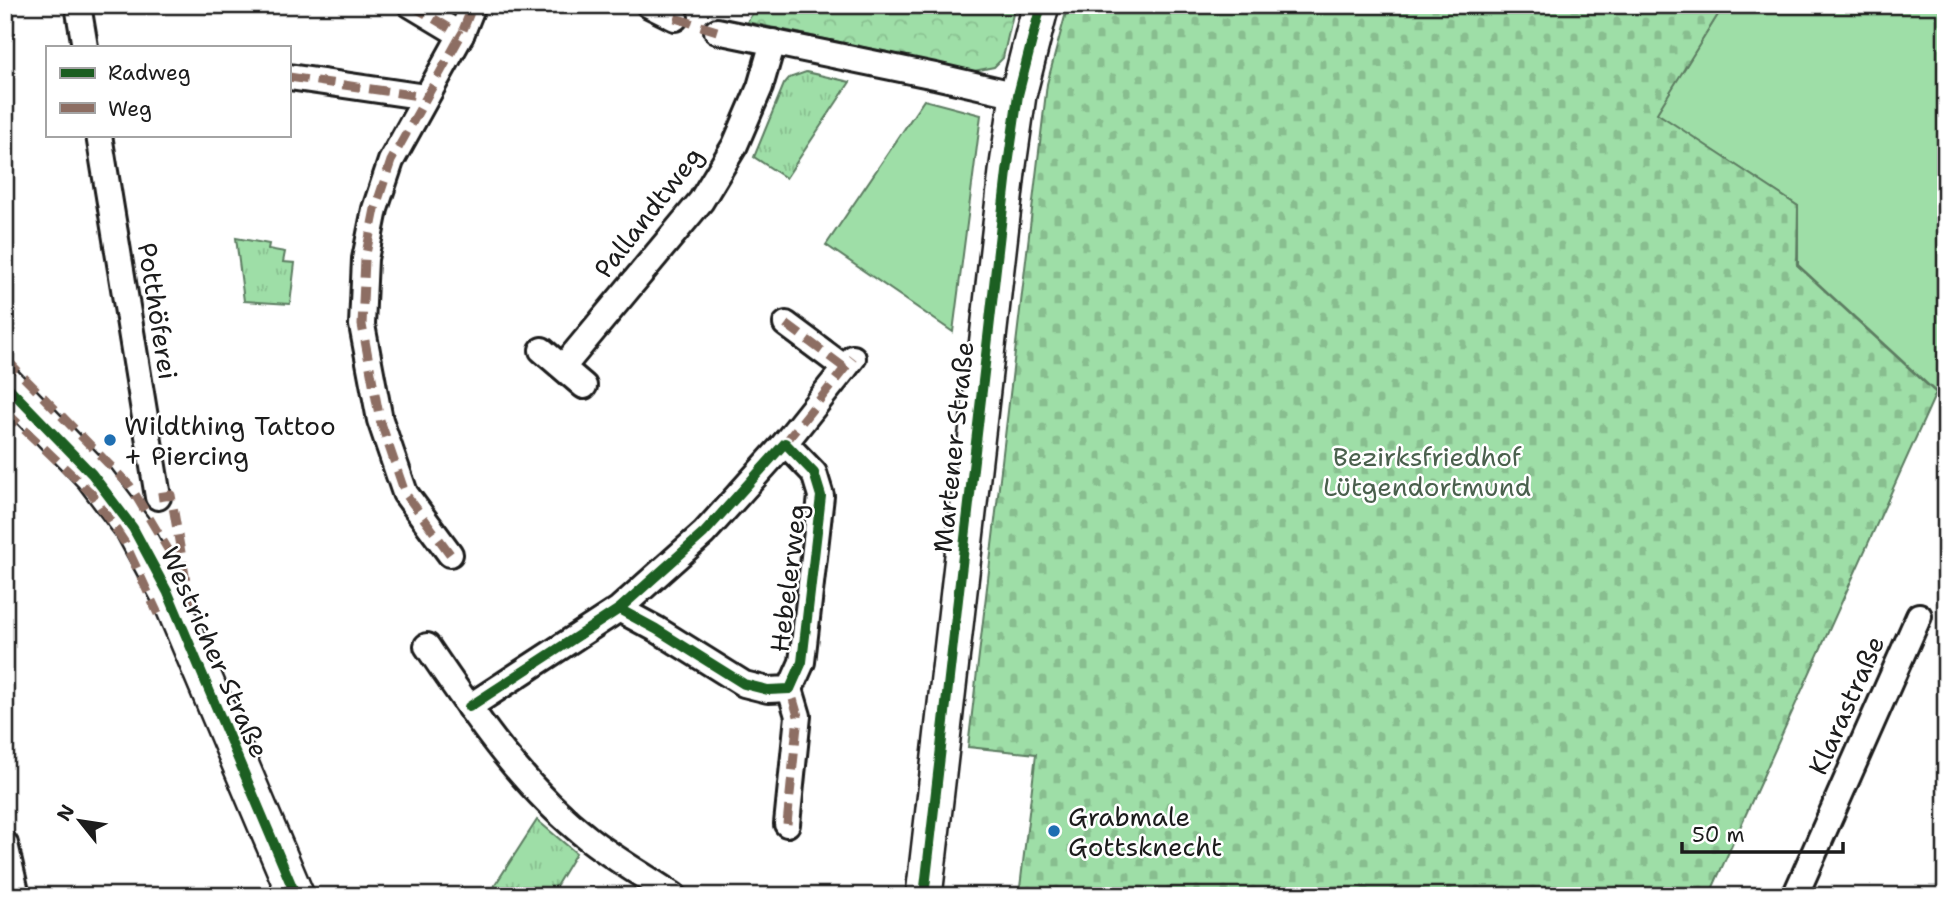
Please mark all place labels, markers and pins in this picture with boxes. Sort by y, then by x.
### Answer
place label: Wildthing Tattoo + Piercing [124,408,336,473]
marker: Wildthing Tattoo + Piercing [102,432,118,448]
place label: Grabmale Gottsknecht [1068,799,1222,864]
marker: Grabmale Gottsknecht [1046,823,1062,839]

